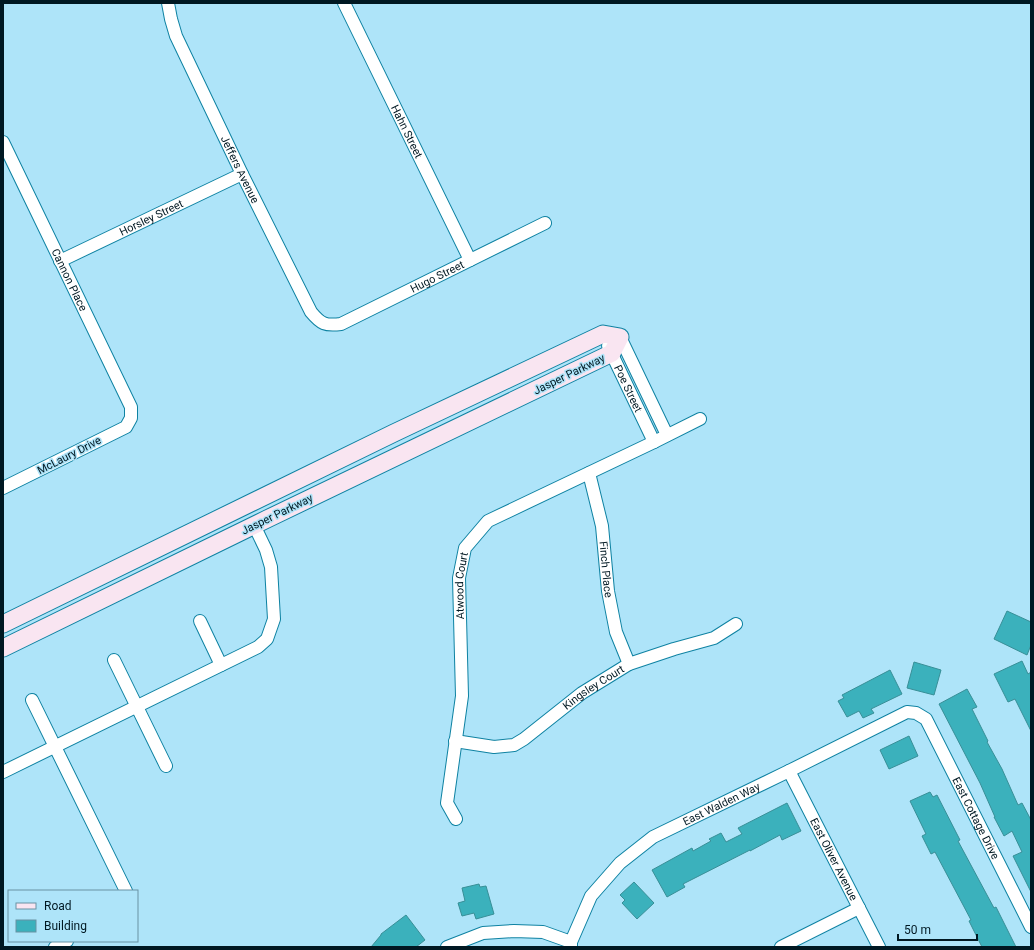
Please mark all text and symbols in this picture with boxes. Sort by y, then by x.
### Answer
street label: Hahn Street [388,103,425,161]
street label: Jeffers Avenue [218,134,262,206]
street label: Horsley Street [117,197,186,239]
street label: Cannon Place [49,247,90,313]
street label: Hugo Street [408,258,467,296]
street label: Jasper Parkway [531,351,608,397]
street label: Poe Street [611,363,645,415]
street label: McLaury Drive [35,434,103,477]
street label: Jasper Parkway [239,491,316,537]
street label: Finch Place [596,540,615,599]
street label: Atwood Court [453,551,471,619]
street label: Kingsley Court [560,662,627,713]
street label: East Cottage Drive [949,775,1002,862]
street label: East Walden Way [681,780,763,829]
street label: East Oliver Avenue [807,816,860,903]
legend [8,890,138,942]
text: Road [44,899,72,913]
scale bar [898,916,977,942]
text: Building [44,919,87,933]
text: 50 m [904,923,931,937]

